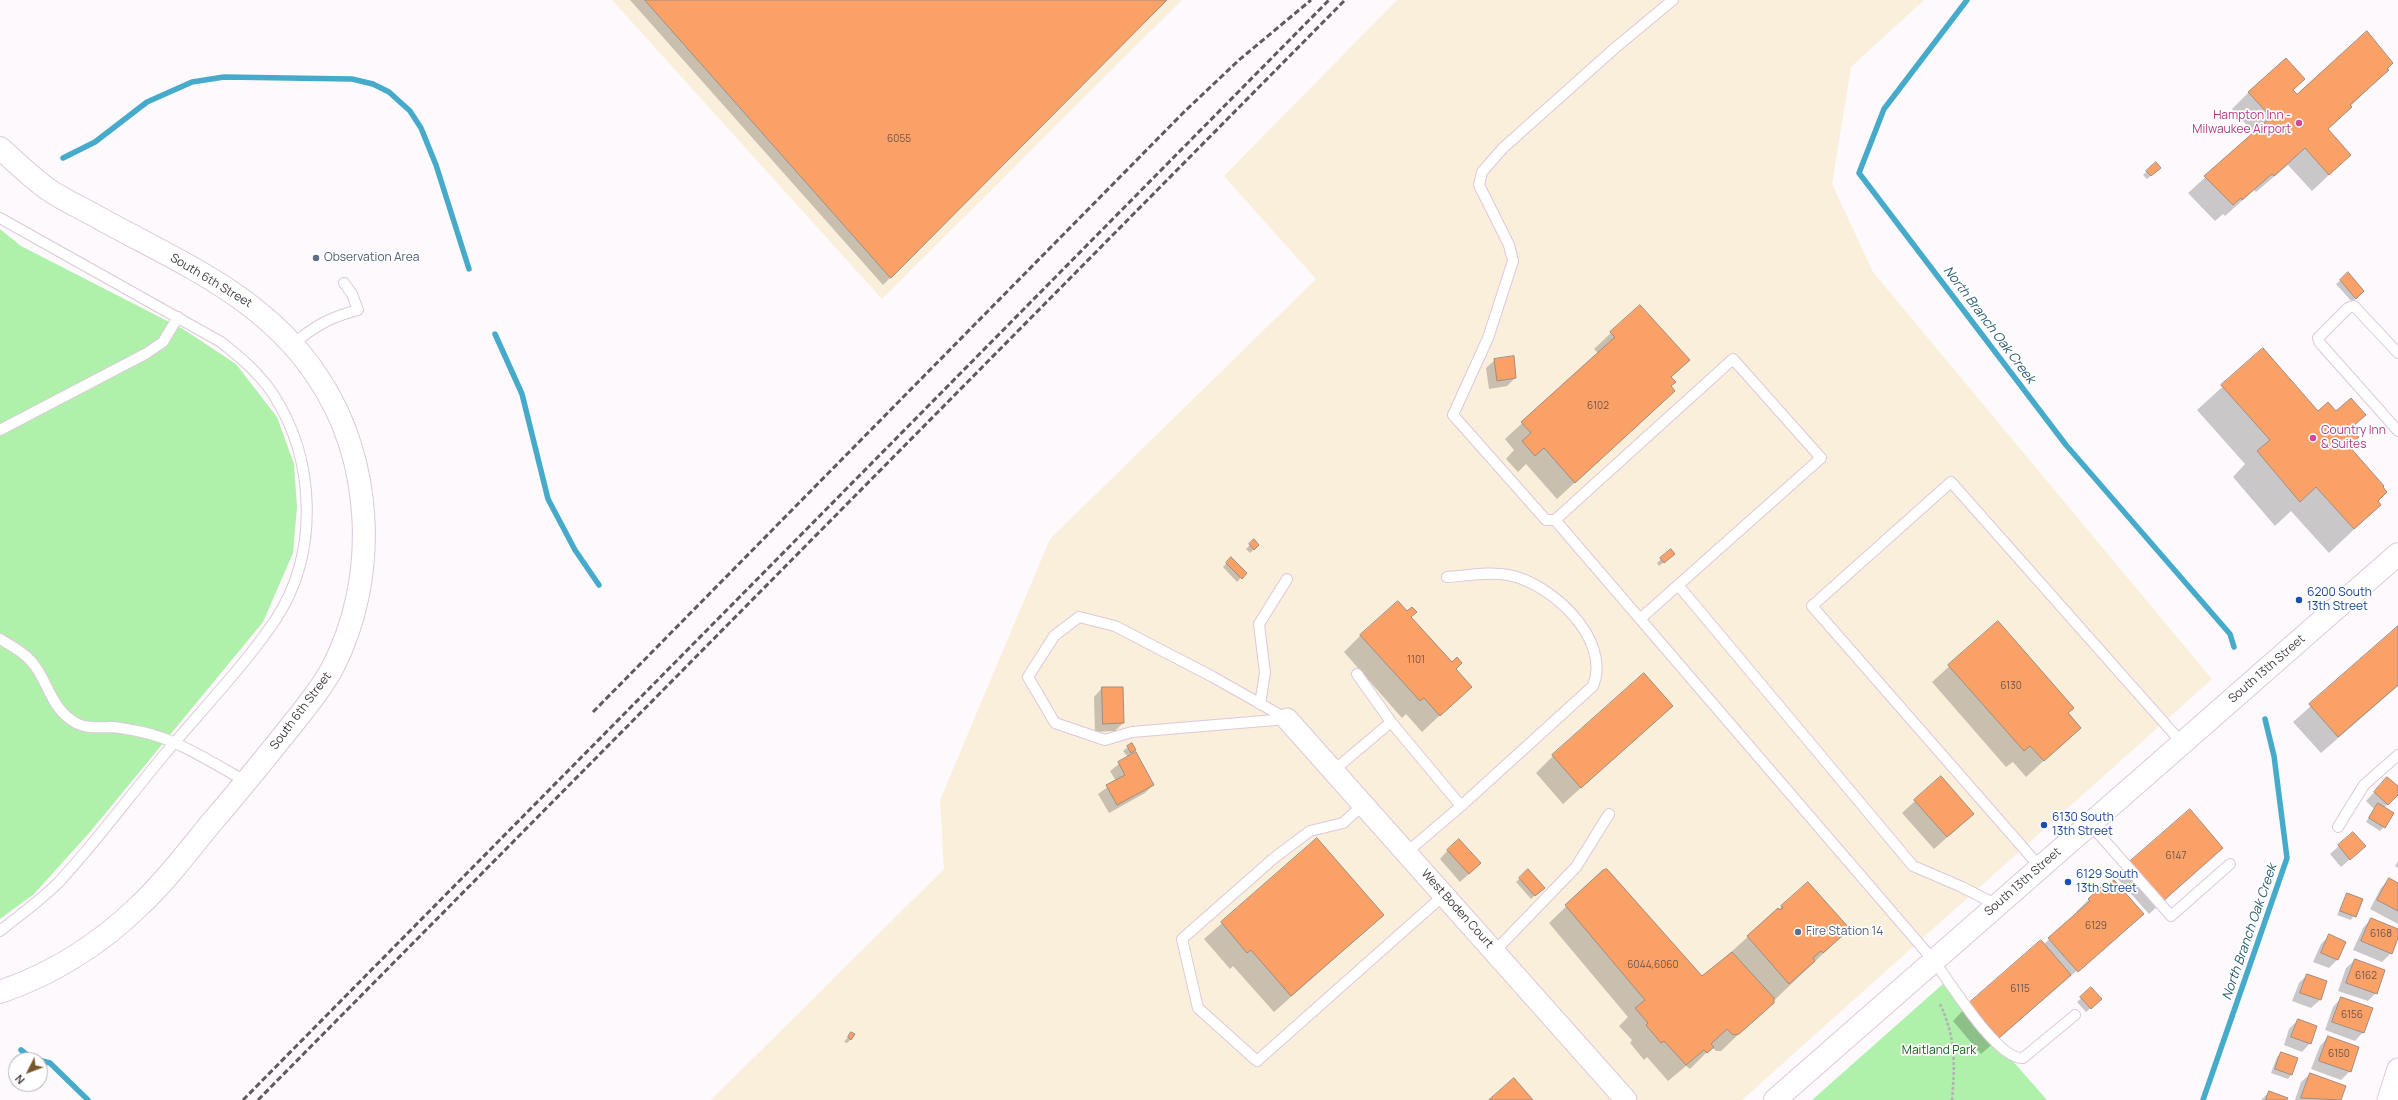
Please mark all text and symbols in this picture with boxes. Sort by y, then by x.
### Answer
place label: Hampton Inn - Milwaukee Airport [2192,109,2291,137]
marker: Hampton Inn - Milwaukee Airport [2294,118,2304,128]
house number: 6055 [887,133,911,145]
street label: South 6th Street [167,251,255,311]
place label: Observation Area [324,251,419,265]
marker: Observation Area [311,253,321,263]
water label: North Branch Oak Creek [1940,263,2038,387]
house number: 6102 [1587,400,1609,412]
place label: Country Inn & Suites [2321,424,2386,452]
marker: Country Inn & Suites [2308,433,2318,443]
place label: 6200 South 13th Street [2307,586,2372,614]
marker: 6200 South 13th Street [2294,595,2304,605]
street label: South 13th Street [2226,632,2308,706]
house number: 1101 [1407,654,1425,666]
street label: South 6th Street [267,670,335,752]
house number: 6130 [2000,680,2022,692]
place label: 6130 South 13th Street [2052,811,2114,839]
marker: 6130 South 13th Street [2039,820,2049,830]
street label: South 13th Street [1982,845,2064,919]
house number: 6147 [2166,850,2186,862]
water label: North Branch Oak Creek [2219,862,2281,1002]
street label: West Boden Court [1418,867,1496,951]
place label: 6129 South 13th Street [2076,868,2138,896]
marker: 6129 South 13th Street [2063,877,2073,887]
house number: 6129 [2085,920,2107,932]
place label: Fire Station 14 [1806,925,1883,939]
marker: Fire Station 14 [1793,927,1803,937]
house number: 6168 [2370,928,2392,940]
house number: 6044,6060 [1627,959,1679,971]
house number: 6162 [2355,970,2377,982]
house number: 6115 [2010,983,2030,995]
house number: 6156 [2341,1009,2363,1021]
park label: Maitland Park [1902,1044,1976,1058]
house number: 6150 [2328,1048,2350,1060]
north arrow [8,1052,48,1092]
text: N [11,1072,28,1088]

